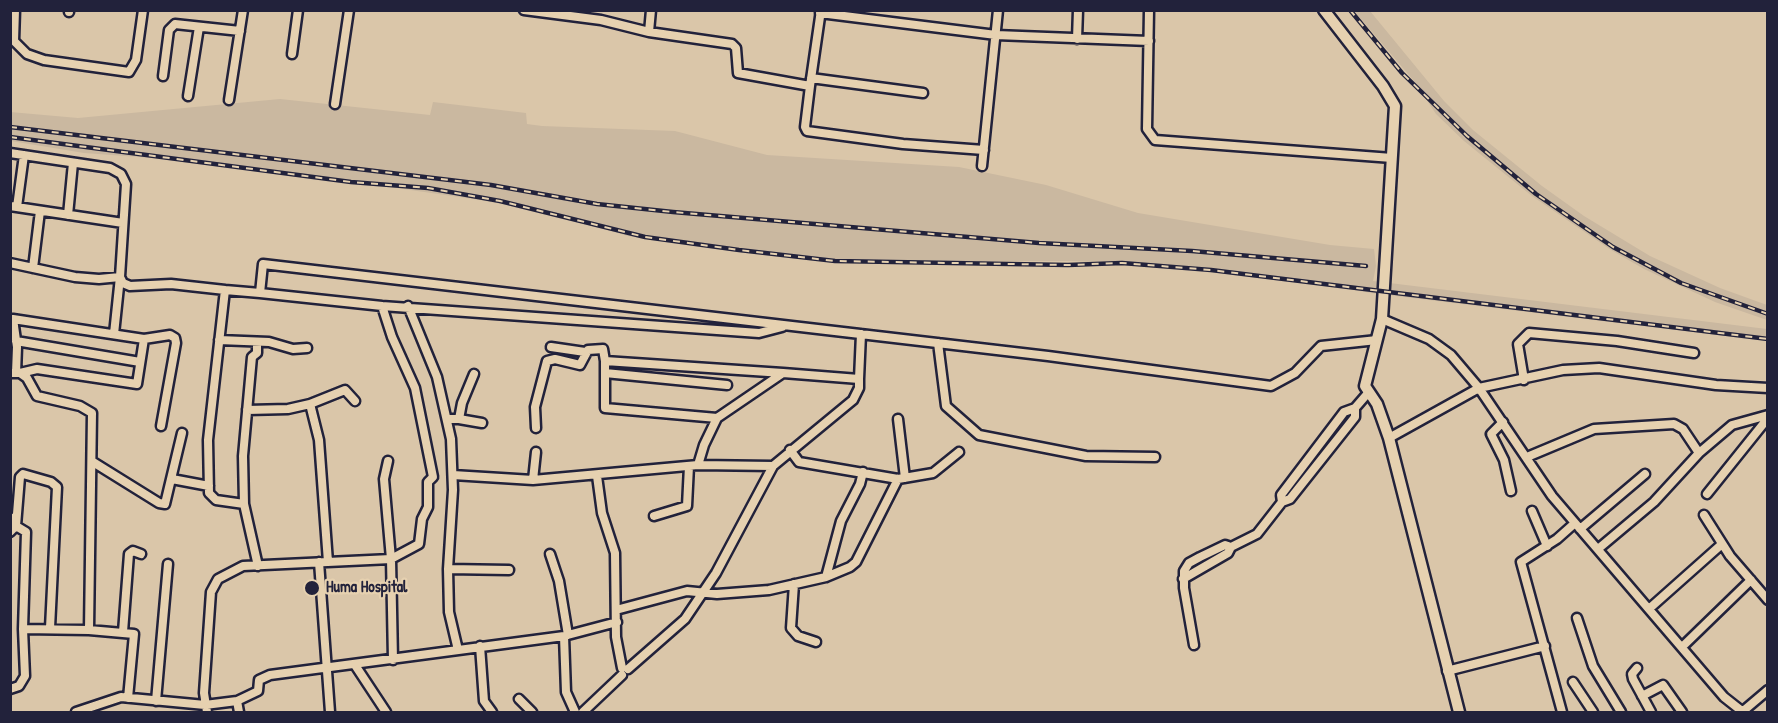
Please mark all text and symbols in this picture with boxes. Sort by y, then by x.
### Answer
place label: Huma Hospital [326,578,407,598]
marker: Huma Hospital [303,579,321,597]

